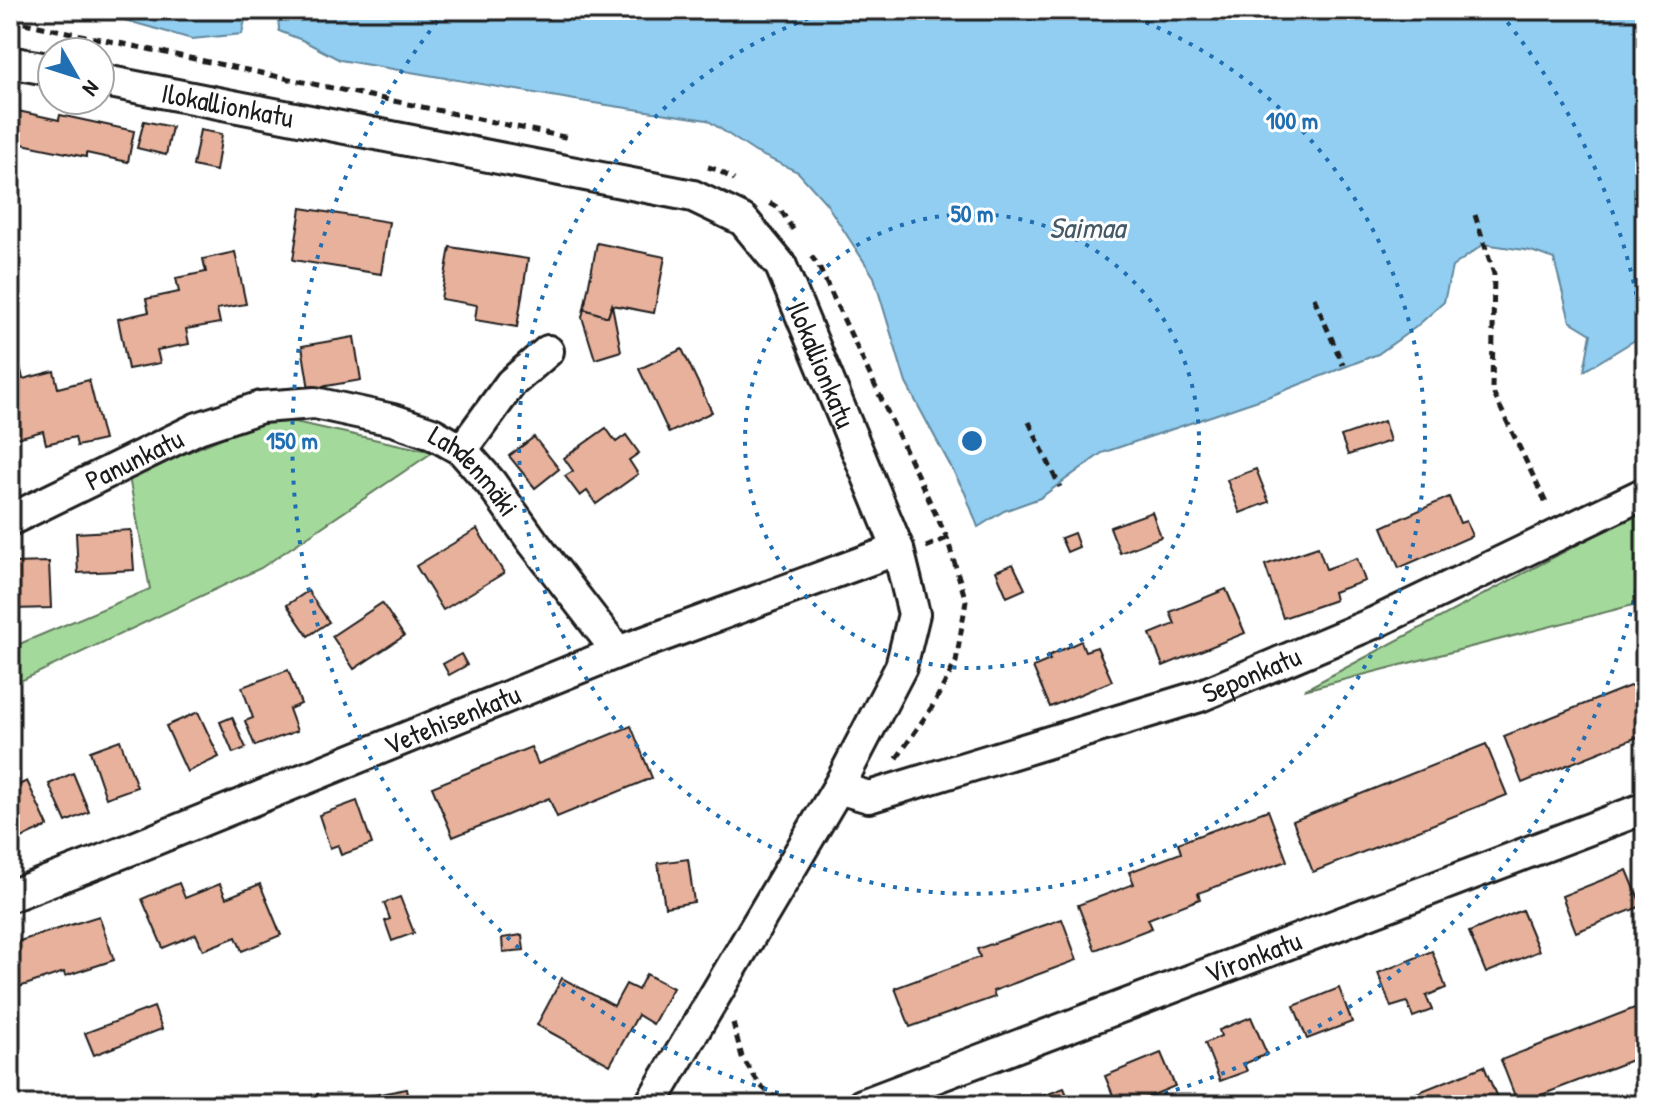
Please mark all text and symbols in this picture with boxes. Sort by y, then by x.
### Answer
north arrow [36,36,116,116]
street label: Ilokallionkatu [158,73,297,136]
text: N [76,75,107,103]
text: 100 m [1266,104,1318,136]
text: 50 m [951,197,993,229]
water label: Saimaa [1049,207,1128,247]
street label: Ilokallionkatu [779,295,865,434]
street label: Lahdenmäki [422,416,528,524]
street label: Panunkatu [79,419,189,499]
text: 150 m [266,424,318,456]
centre of rings [958,427,986,455]
street label: Seponkatu [1196,637,1306,712]
street label: Vetehisenkatu [378,675,526,764]
street label: Vironkatu [1199,921,1306,992]

